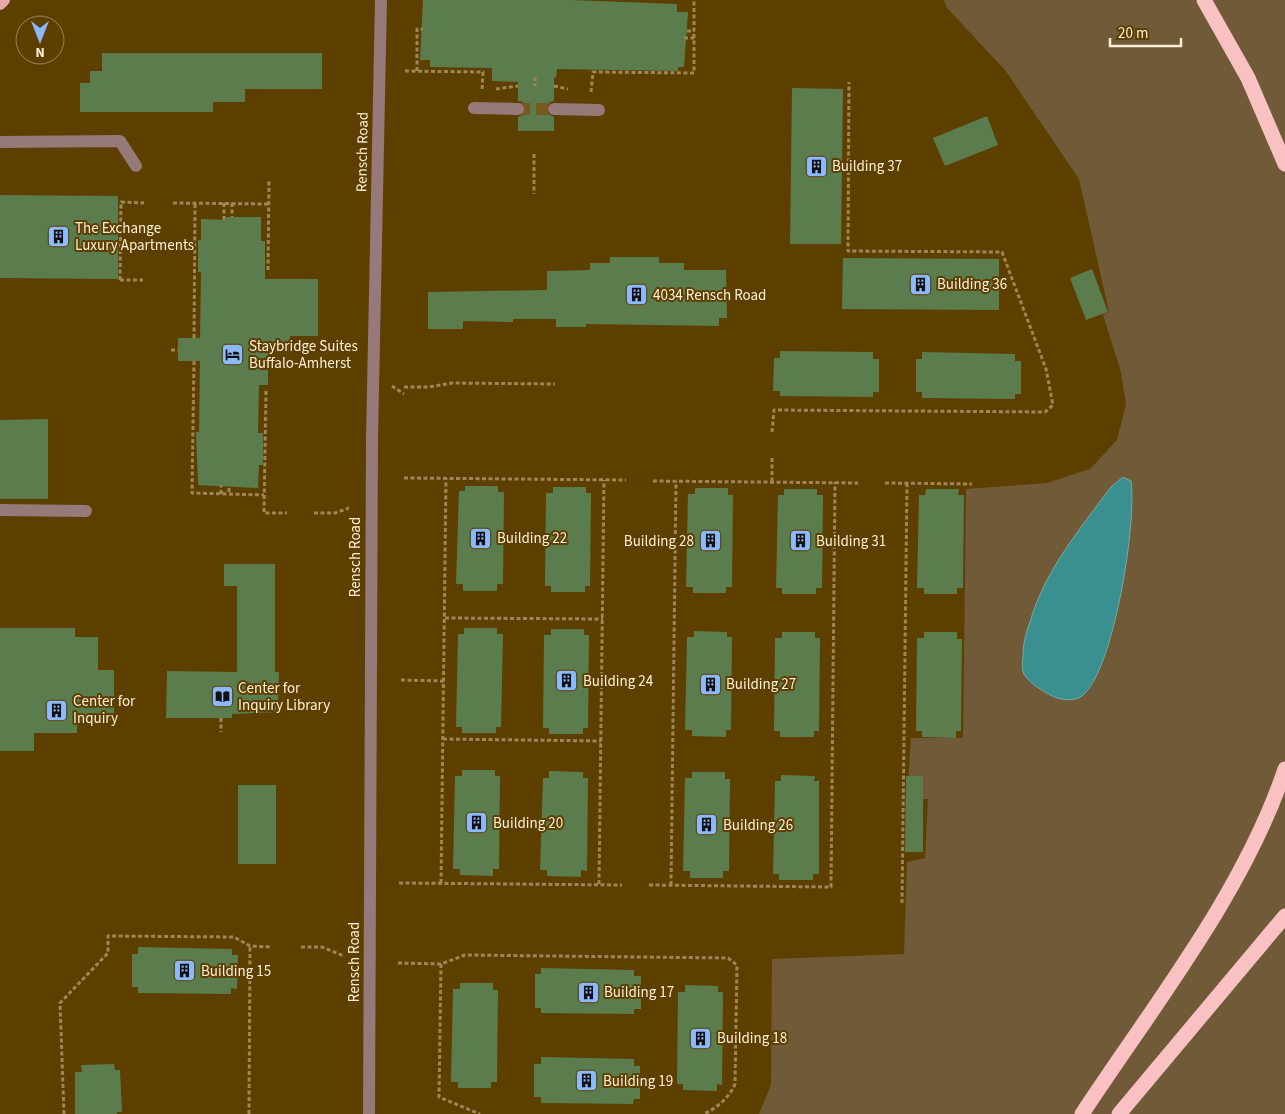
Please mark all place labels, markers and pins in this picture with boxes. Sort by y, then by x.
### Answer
building icon: Building 37 [804,154,828,178]
place label: Building 37 [832,156,902,177]
place label: The Exchange Luxury Apartments [75,218,194,256]
building icon: The Exchange Luxury Apartments [47,225,71,249]
building icon: Building 36 [909,272,933,296]
place label: Building 36 [937,274,1007,295]
building icon: 4034 Rensch Road [625,283,649,307]
place label: 4034 Rensch Road [653,285,766,306]
place label: Staybridge Suites Buffalo-Amherst [249,336,358,374]
hotel icon: Staybridge Suites Buffalo-Amherst [221,343,245,367]
building icon: Building 22 [469,526,493,550]
place label: Building 22 [497,528,567,549]
building icon: Building 28 [698,529,722,553]
building icon: Building 31 [788,529,812,553]
place label: Building 28 [624,531,694,552]
place label: Building 31 [816,531,886,552]
building icon: Building 24 [555,669,579,693]
place label: Building 24 [583,671,654,692]
building icon: Building 27 [698,672,722,696]
place label: Building 27 [726,674,796,695]
place label: Center for Inquiry Library [238,678,330,716]
library icon: Center for Inquiry Library [210,685,234,709]
place label: Center for Inquiry [73,691,136,729]
building icon: Center for Inquiry [45,698,69,722]
building icon: Building 20 [465,811,489,835]
place label: Building 20 [493,813,563,834]
building icon: Building 26 [695,813,719,837]
place label: Building 26 [723,815,793,836]
building icon: Building 15 [173,959,197,983]
place label: Building 15 [201,961,271,982]
building icon: Building 17 [576,980,600,1004]
place label: Building 17 [604,982,674,1003]
building icon: Building 18 [689,1026,713,1050]
place label: Building 18 [717,1028,787,1049]
building icon: Building 19 [575,1069,599,1093]
place label: Building 19 [603,1071,673,1092]

